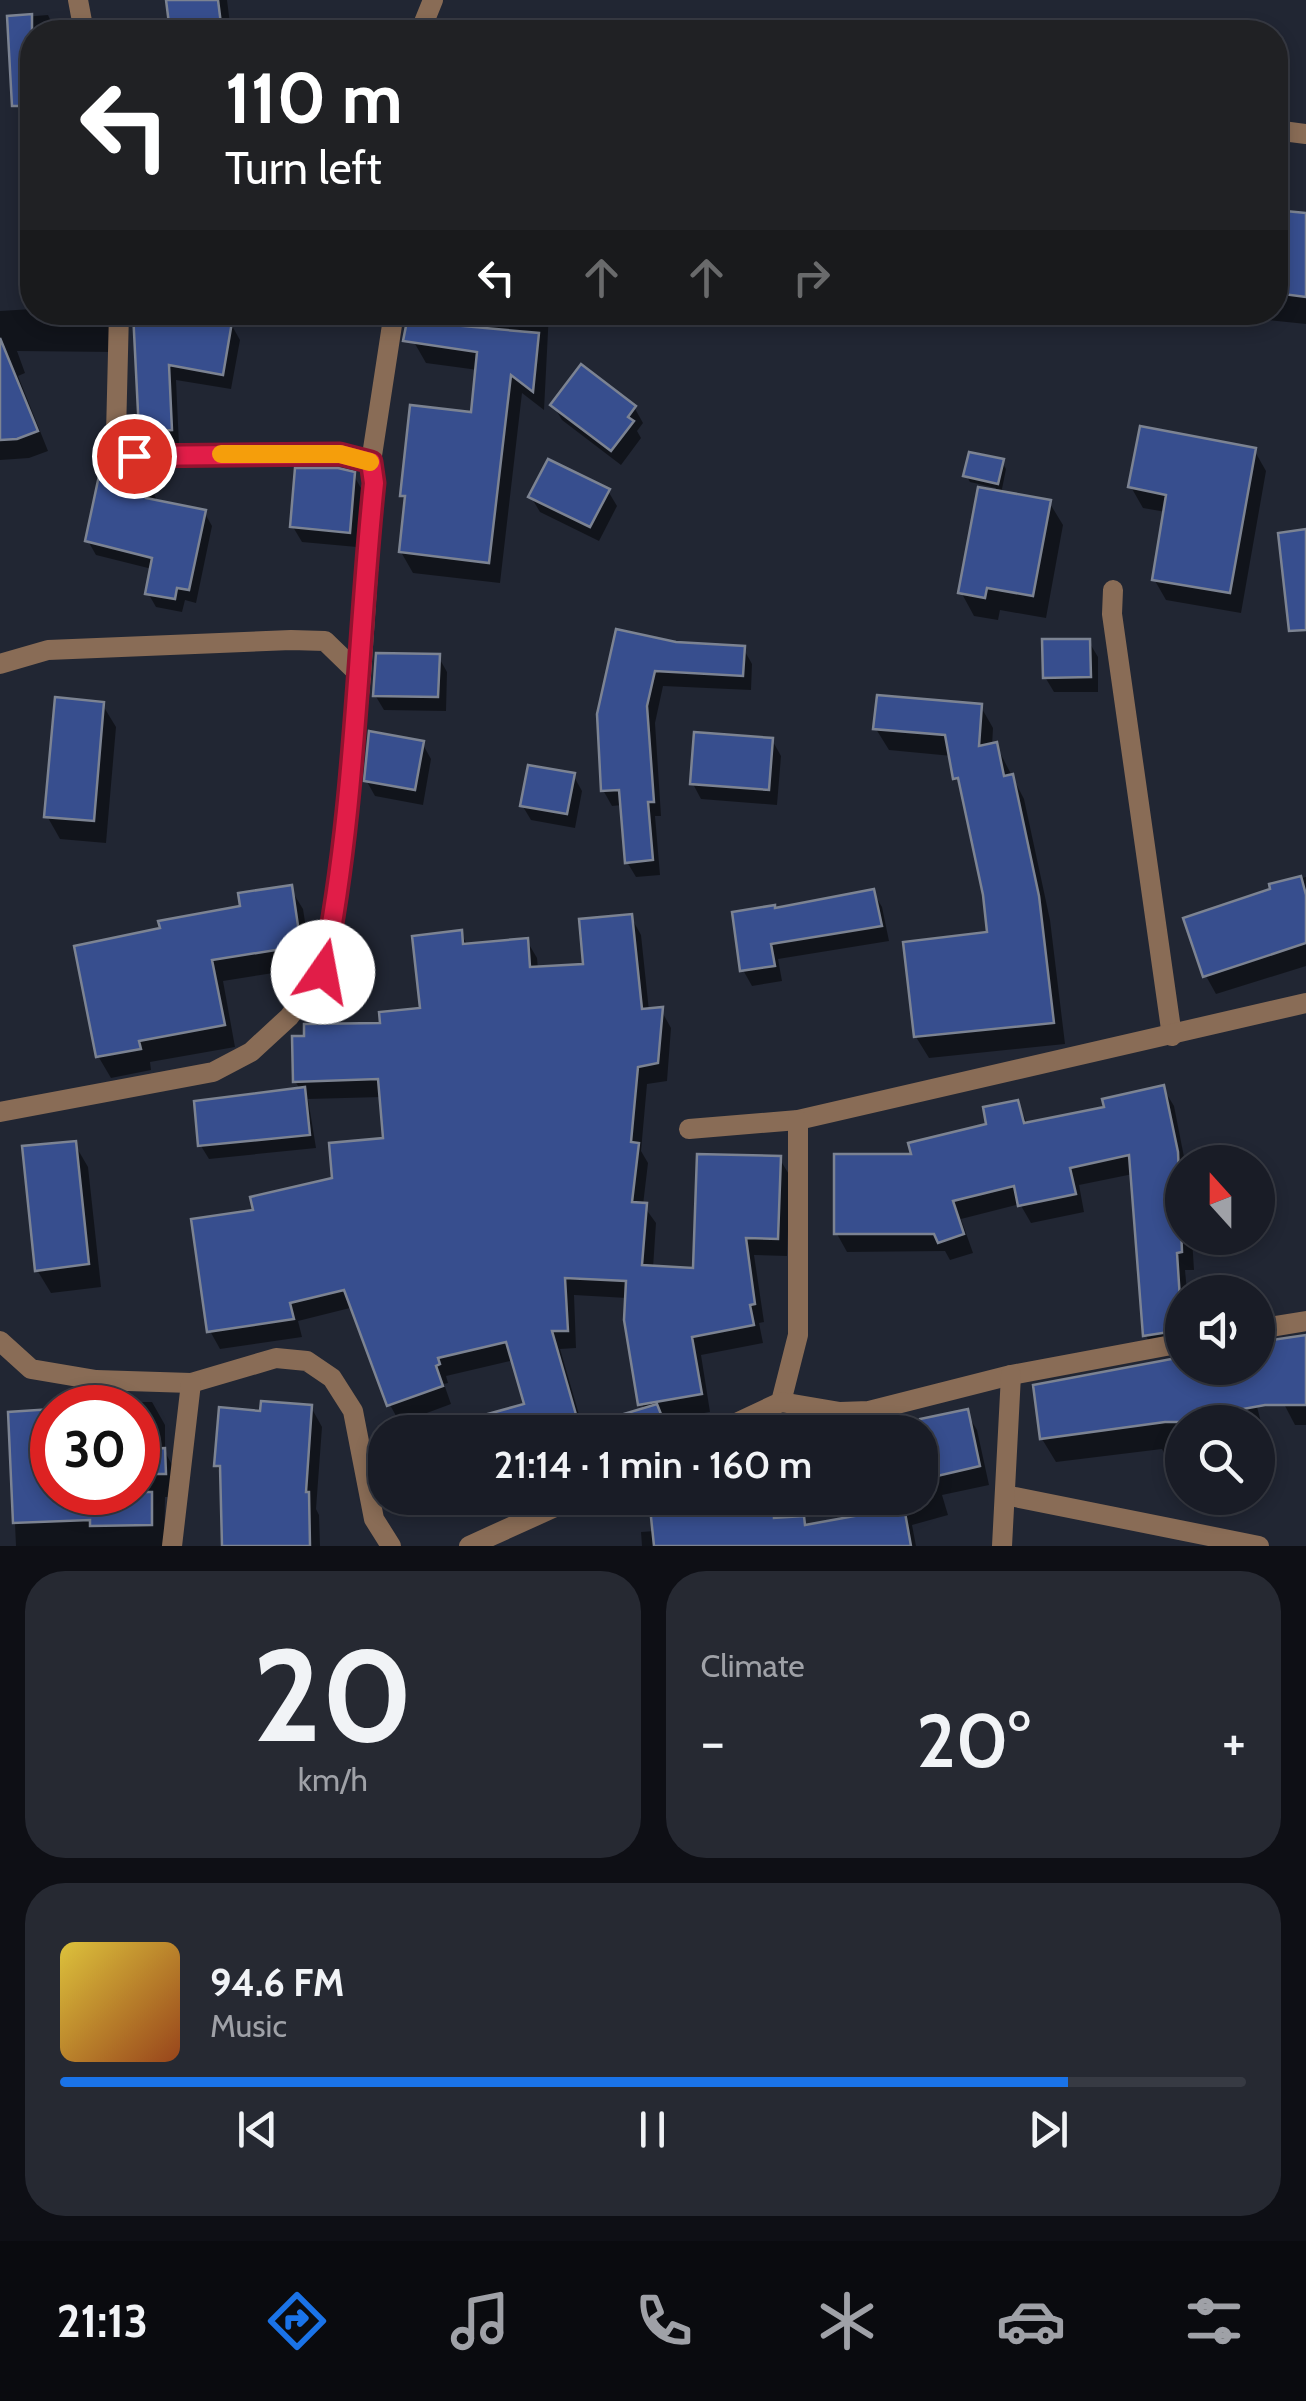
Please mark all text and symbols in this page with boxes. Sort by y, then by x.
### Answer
text: 110 m [225,55,403,141]
icon: left [60,60,190,190]
text: Turn left [225,141,382,195]
icon: left [469,250,524,305]
icon: ahead [574,250,629,305]
icon: ahead [679,250,734,305]
icon: right [784,250,839,305]
pin [92,414,177,499]
icon: arrive [107,429,162,484]
position arrow [271,920,375,1024]
north arrow [1165,1145,1275,1255]
map controls [1165,1145,1275,1515]
button: sound [1165,1275,1275,1385]
speed limit sign: 30 [30,1385,160,1515]
button: search [1165,1405,1275,1515]
text: 21:14 · 1 min · 160 m [494,1441,812,1488]
text: 20 [252,1616,413,1774]
text: Climate [701,1646,805,1685]
text: 20° [916,1695,1030,1786]
text: − [701,1708,725,1775]
text: + [1222,1708,1246,1775]
text: km/h [298,1760,368,1799]
text: 94.6 FM [210,1959,344,2006]
text: Music [210,2006,287,2045]
icon: previous [230,2102,285,2157]
icon: pause [625,2102,680,2157]
icon: next [1021,2102,1076,2157]
icon: directions [262,2286,332,2356]
icon: music [445,2286,515,2356]
icon: phone [629,2286,699,2356]
icon: climate [812,2286,882,2356]
icon: car [996,2286,1066,2356]
icon: filters [1179,2286,1249,2356]
text: 21:13 [57,2294,148,2348]

